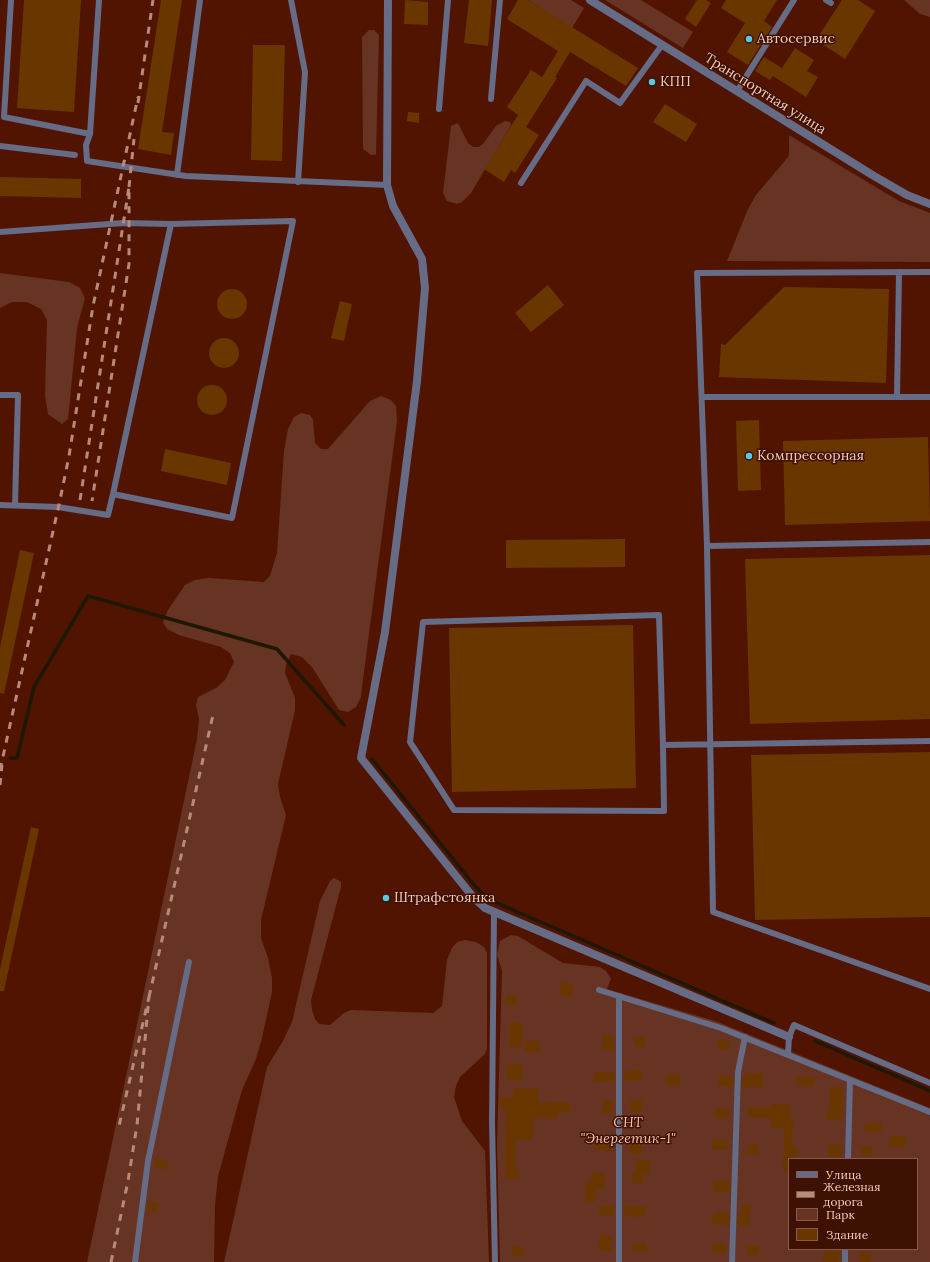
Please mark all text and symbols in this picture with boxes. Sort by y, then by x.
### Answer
place label: Автосервис [757,31,835,47]
marker: Автосервис [744,34,754,44]
street label: Транспортная улица [701,50,829,138]
place label: КПП [660,74,691,90]
marker: КПП [647,77,657,87]
place label: Компрессорная [757,448,864,464]
marker: Компрессорная [744,451,754,461]
place label: Штрафстоянка [394,890,495,906]
marker: Штрафстоянка [381,893,391,903]
park label: СНТ "Энергетик-1" [580,1115,676,1148]
legend [788,1158,918,1250]
text: Улица [826,1167,862,1182]
text: Железная дорога [823,1179,881,1209]
text: Парк [826,1207,855,1222]
text: Здание [826,1227,868,1242]

